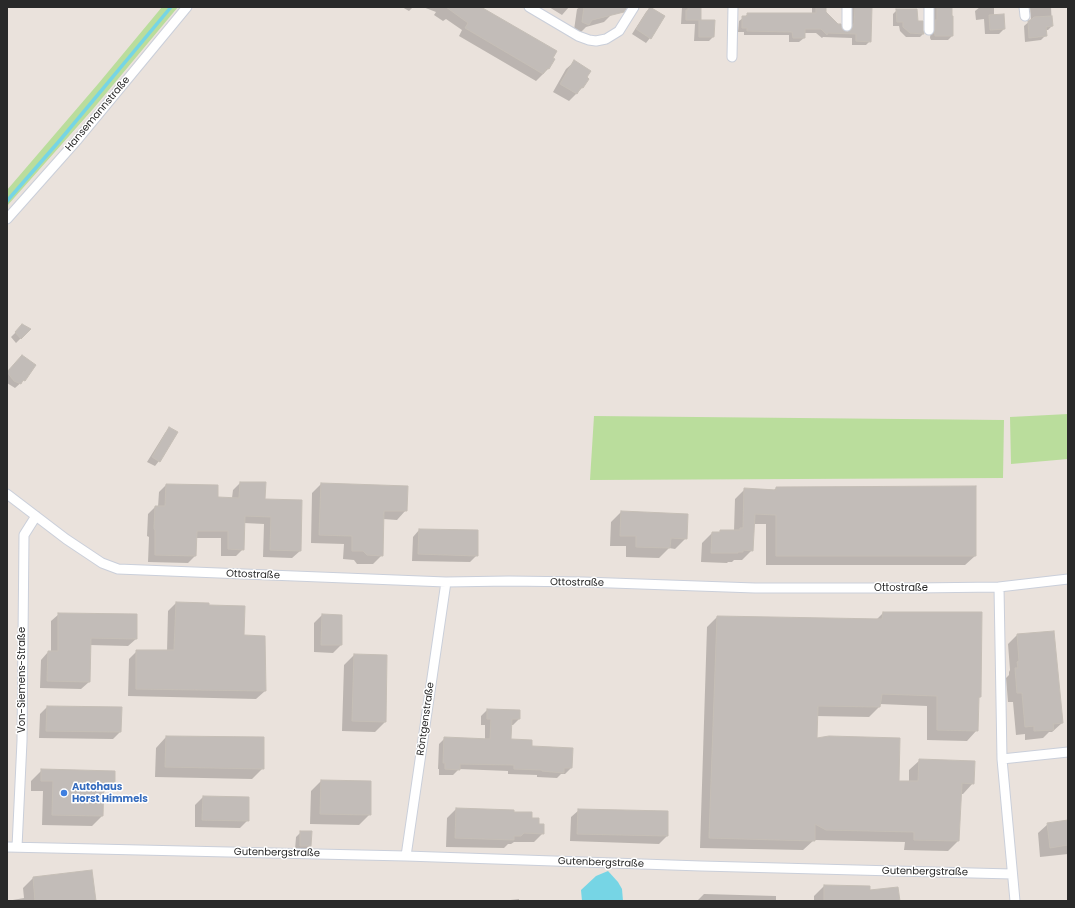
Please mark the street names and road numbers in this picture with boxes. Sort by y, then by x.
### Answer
street label: Hansemannstraße [63,74,133,154]
street label: Ottostraße [226,568,280,582]
street label: Ottostraße [550,577,604,589]
street label: Ottostraße [874,582,928,594]
street label: Von-Siemens-Straße [16,627,28,733]
street label: Röntgenstraße [415,681,437,757]
street label: Gutenbergstraße [234,846,320,860]
street label: Gutenbergstraße [558,855,644,871]
street label: Gutenbergstraße [882,865,968,879]

